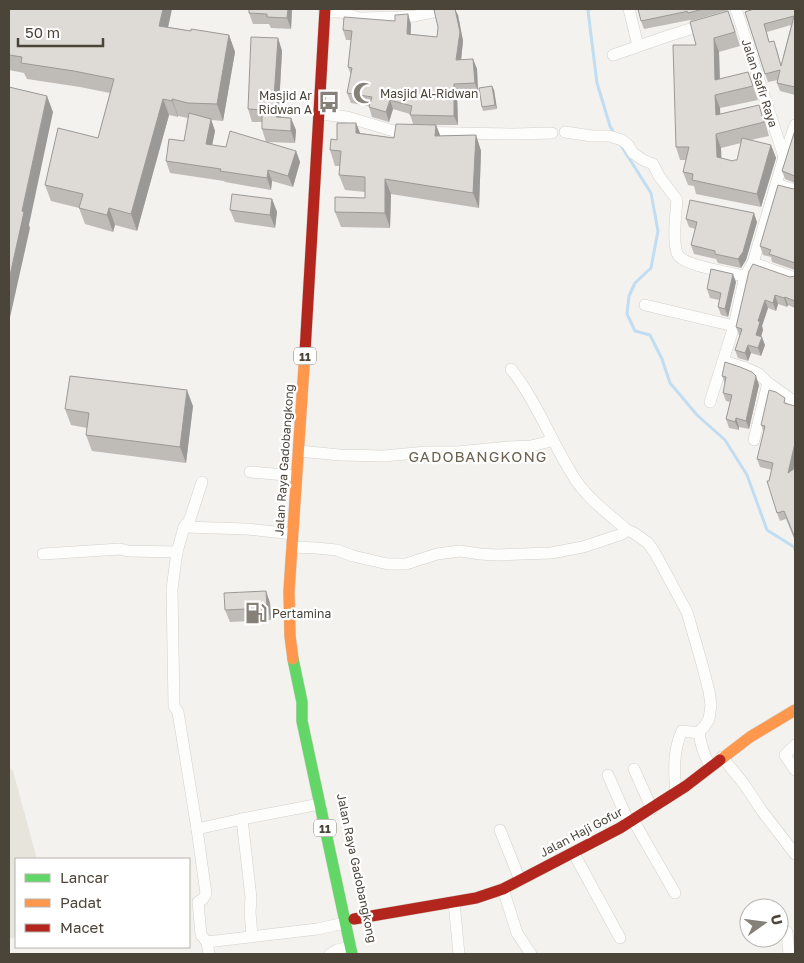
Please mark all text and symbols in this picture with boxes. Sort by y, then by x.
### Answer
scale bar [18,15,102,47]
text: 50 m [25,23,60,41]
street label: Jalan Safir Raya [739,37,781,129]
mosque icon: Masjid Al-Ridwan [351,80,377,106]
place label: Masjid Al-Ridwan [380,86,478,101]
place label: Masjid Ar Ridwan A [259,88,312,117]
bus stop icon: Masjid Ar Ridwan A [316,89,342,115]
road number: 11 [294,348,316,364]
street label: Jalan Raya Gadobangkong [271,383,297,537]
district label: GADOBANGKONG [409,447,547,465]
fuel station icon: Pertamina [243,600,269,626]
place label: Pertamina [272,606,331,621]
street label: Jalan Raya Gadobangkong [334,792,380,944]
street label: Jalan Haji Gofur [537,804,625,860]
road number: 11 [314,820,336,836]
legend [15,858,190,948]
text: Lancar [60,868,109,886]
text: Padat [60,893,102,911]
north arrow [739,898,789,948]
text: U [768,913,787,927]
text: Macet [60,918,104,936]

